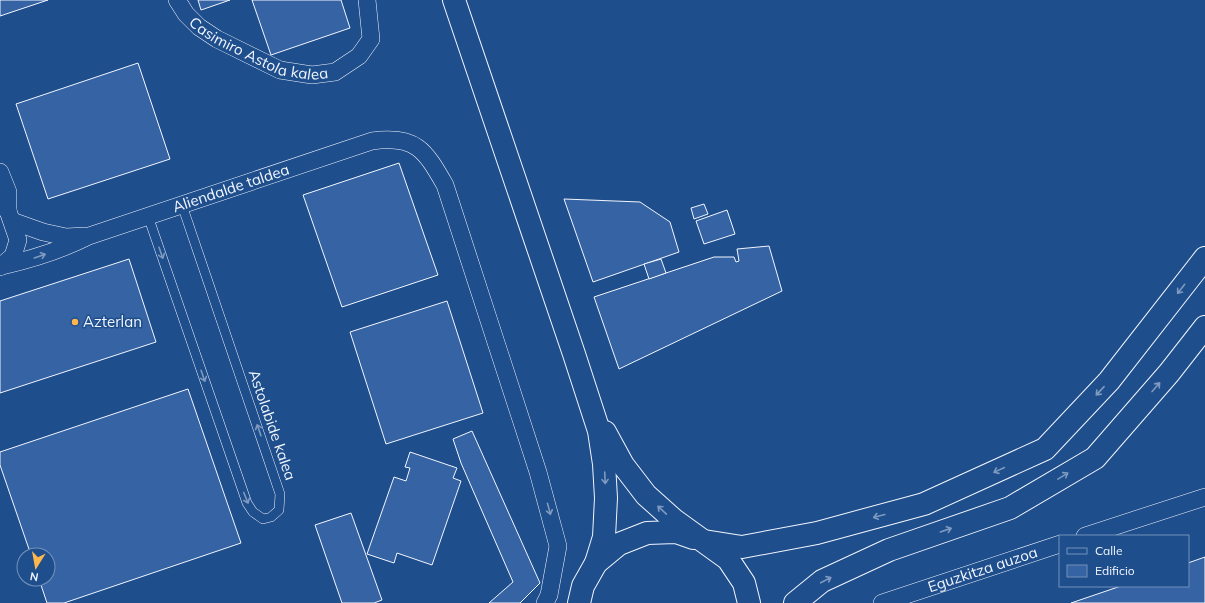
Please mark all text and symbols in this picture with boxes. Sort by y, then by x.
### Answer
street label: Casimiro Astola kalea [185,13,329,84]
street label: Aliendalde taldea [170,159,292,216]
one-way arrow [158,246,165,259]
one-way arrow [34,252,46,260]
one-way arrow [1177,284,1185,295]
place label: Azterlan [83,312,142,331]
marker: Azterlan [70,317,80,327]
street label: Astolabide kalea [245,367,300,483]
one-way arrow [200,369,207,382]
one-way arrow [1152,382,1161,392]
one-way arrow [1095,386,1105,396]
one-way arrow [254,425,262,437]
one-way arrow [994,467,1006,474]
one-way arrow [602,471,609,484]
one-way arrow [1057,472,1069,480]
one-way arrow [242,492,250,504]
one-way arrow [545,503,553,516]
one-way arrow [657,505,667,514]
one-way arrow [872,513,885,521]
one-way arrow [940,526,952,534]
legend [1059,535,1189,587]
street label: Eguzkitza auzoa [925,542,1040,596]
text: Calle [1095,543,1122,558]
north arrow [16,547,56,587]
text: Edificio [1095,563,1135,578]
text: N [29,569,40,584]
one-way arrow [820,576,832,583]

